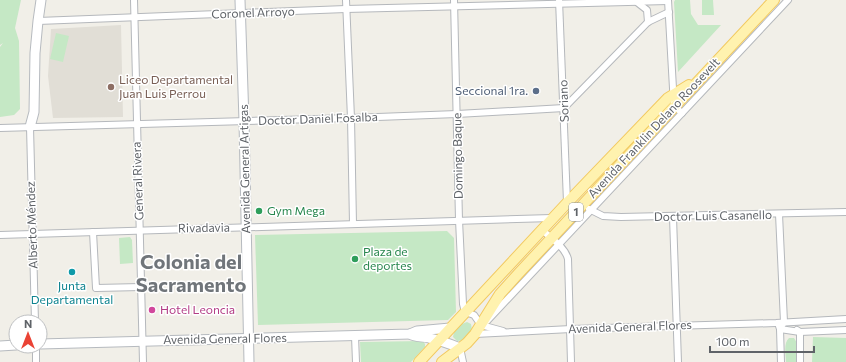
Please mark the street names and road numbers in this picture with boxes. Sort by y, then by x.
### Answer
street label: Coronel Arroyo [211,4,295,20]
street label: Avenida Franklin Delano Roosevelt [585,54,722,200]
street label: Soriano [555,80,571,122]
street label: Avenida General Artigas [236,104,252,234]
street label: Doctor Daniel Fosalba [258,109,378,127]
street label: Domingo Baque [449,113,465,199]
street label: General Rivera [129,141,145,221]
street label: Alberto Méndez [22,181,40,269]
road number: 1 [569,203,583,221]
street label: Doctor Luis Casanello [654,207,772,223]
street label: Rivadavia [178,220,230,234]
street label: Avenida General Flores [568,317,692,335]
street label: Avenida General Flores [163,330,287,346]

